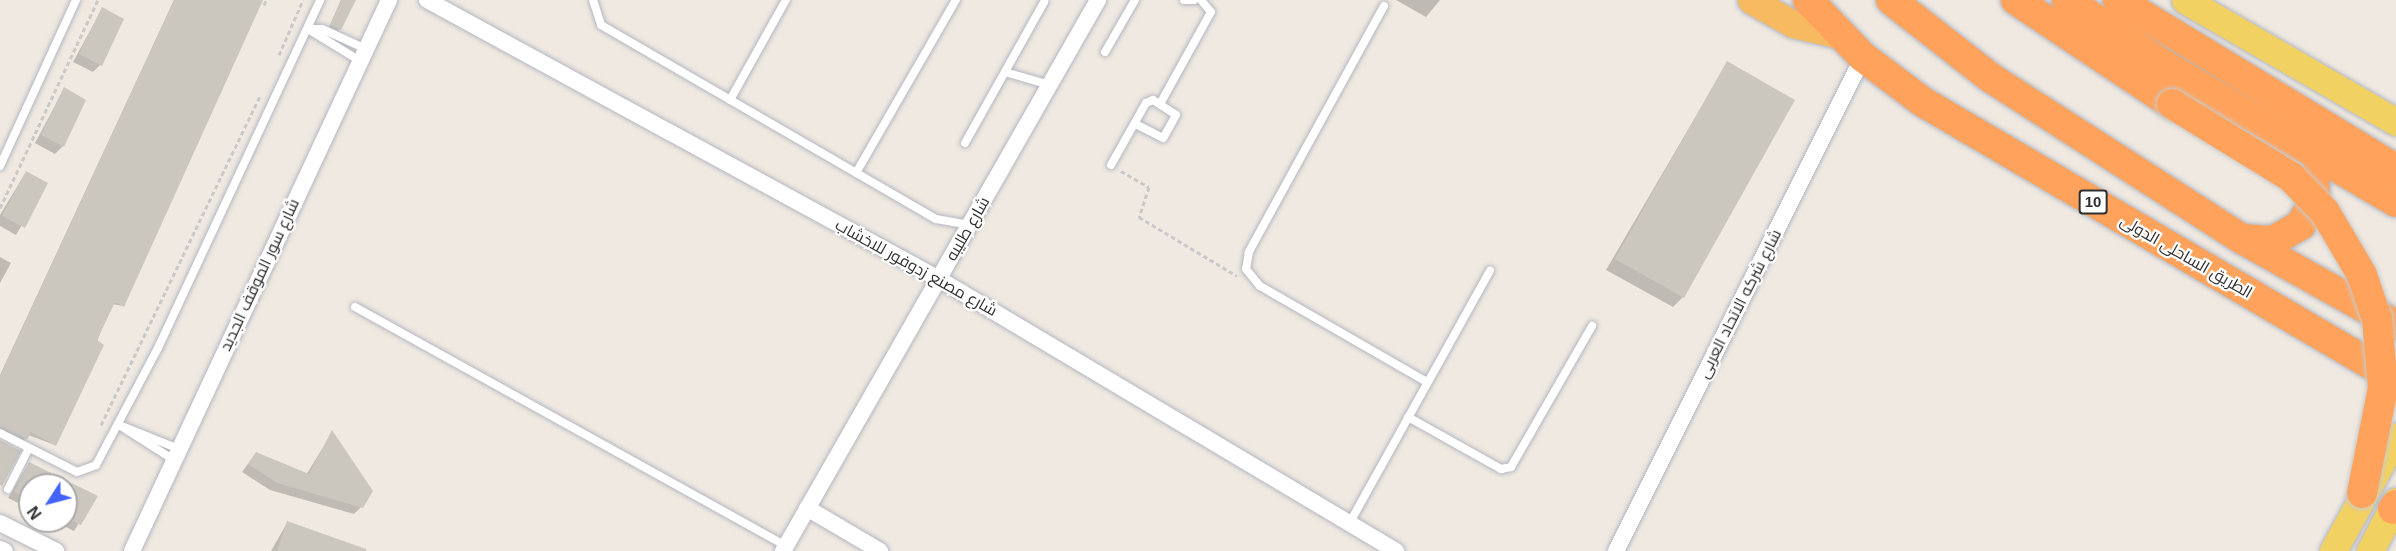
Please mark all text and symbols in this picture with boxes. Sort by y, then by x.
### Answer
road number: 10 [2078,190,2108,214]
street label: شارع طليبه [942,194,994,264]
street label: شارع سور الموقف الجديد [216,196,304,354]
street label: الطريق الساحلى الدولى [2116,211,2256,303]
street label: شارع مصنع زدوفور للاخشاب [832,215,1000,321]
street label: شارع شركه الاتحاد العربى [1694,226,1786,382]
north arrow [18,473,78,533]
text: N [24,503,45,522]

